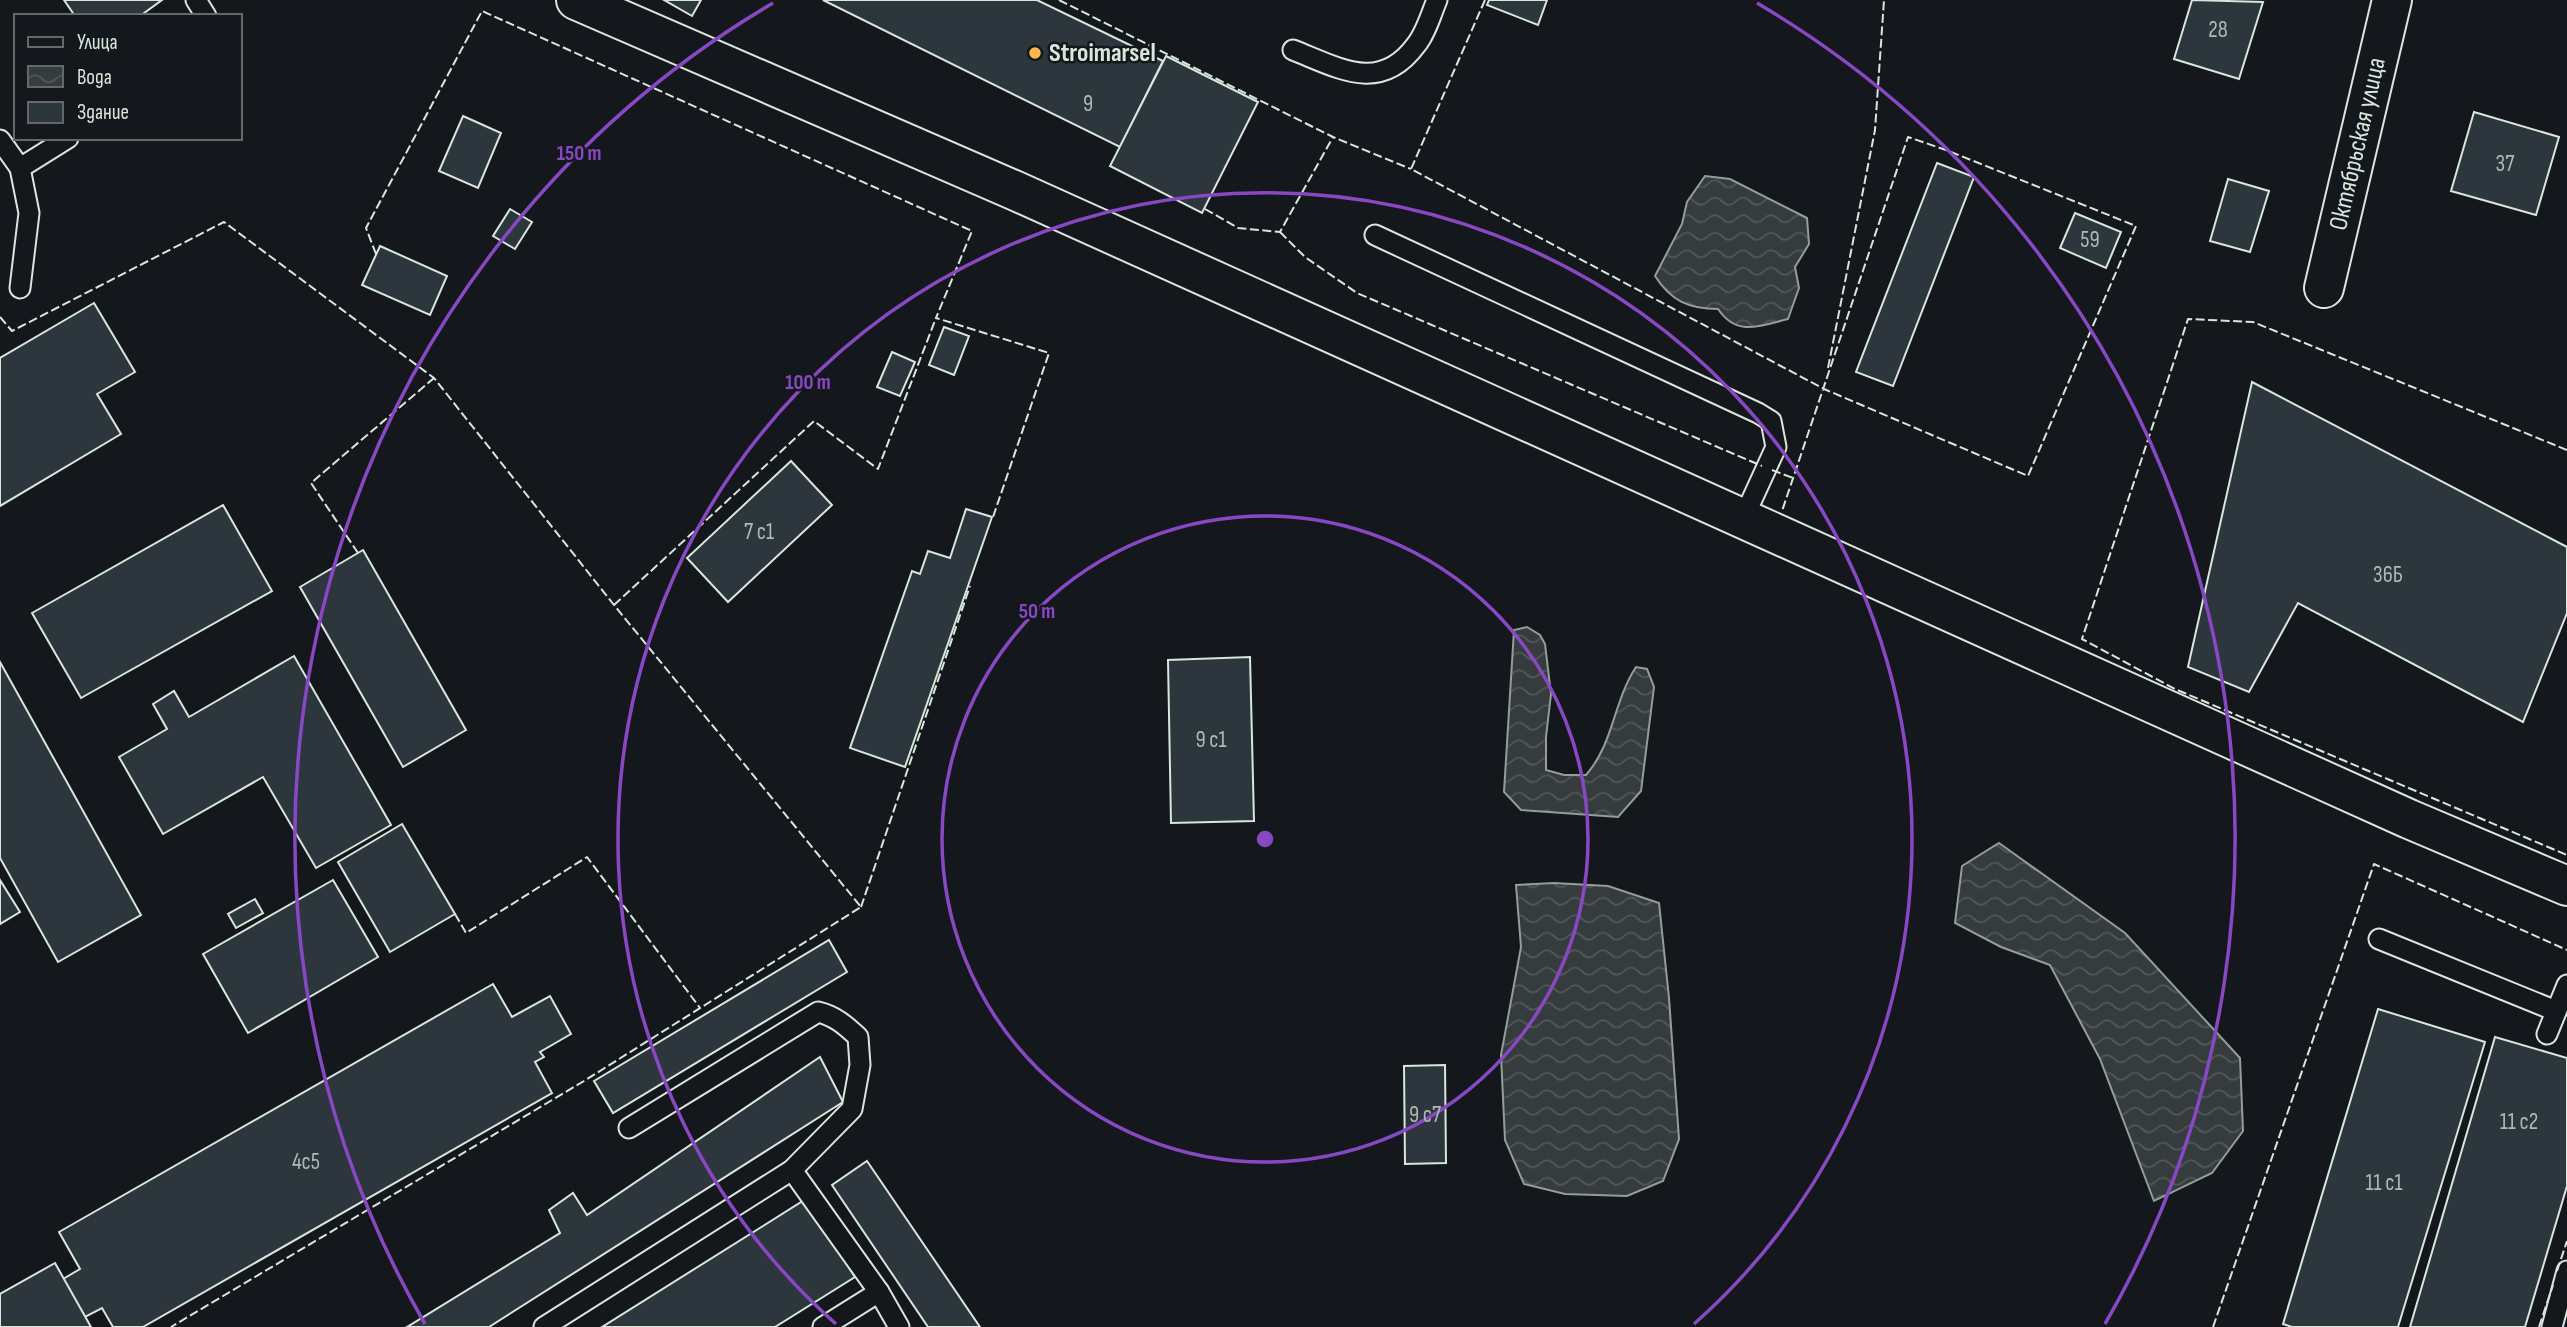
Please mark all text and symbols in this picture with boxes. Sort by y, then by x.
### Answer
legend [14,14,242,140]
house number: 28 [2208,16,2228,44]
text: Улица [77,30,118,55]
place label: Stroimarsel [1049,38,1156,69]
marker: Stroimarsel [1027,45,1043,61]
street label: Октябрьская улица [2323,55,2393,233]
text: Вода [77,65,112,90]
house number: 9 [1083,90,1093,118]
text: Здание [77,100,129,125]
text: 150 m [557,141,601,166]
house number: 37 [2496,150,2514,178]
house number: 59 [2080,226,2100,254]
text: 100 m [785,370,831,395]
house number: 7 с1 [744,518,774,546]
house number: 36Б [2373,561,2403,589]
text: 50 m [1019,599,1055,624]
house number: 9 с1 [1195,726,1227,754]
centre of rings [1253,827,1277,851]
house number: 9 с7 [1409,1101,1441,1129]
house number: 11 с2 [2500,1108,2538,1136]
house number: 4с5 [292,1148,320,1176]
house number: 11 с1 [2365,1169,2403,1197]

